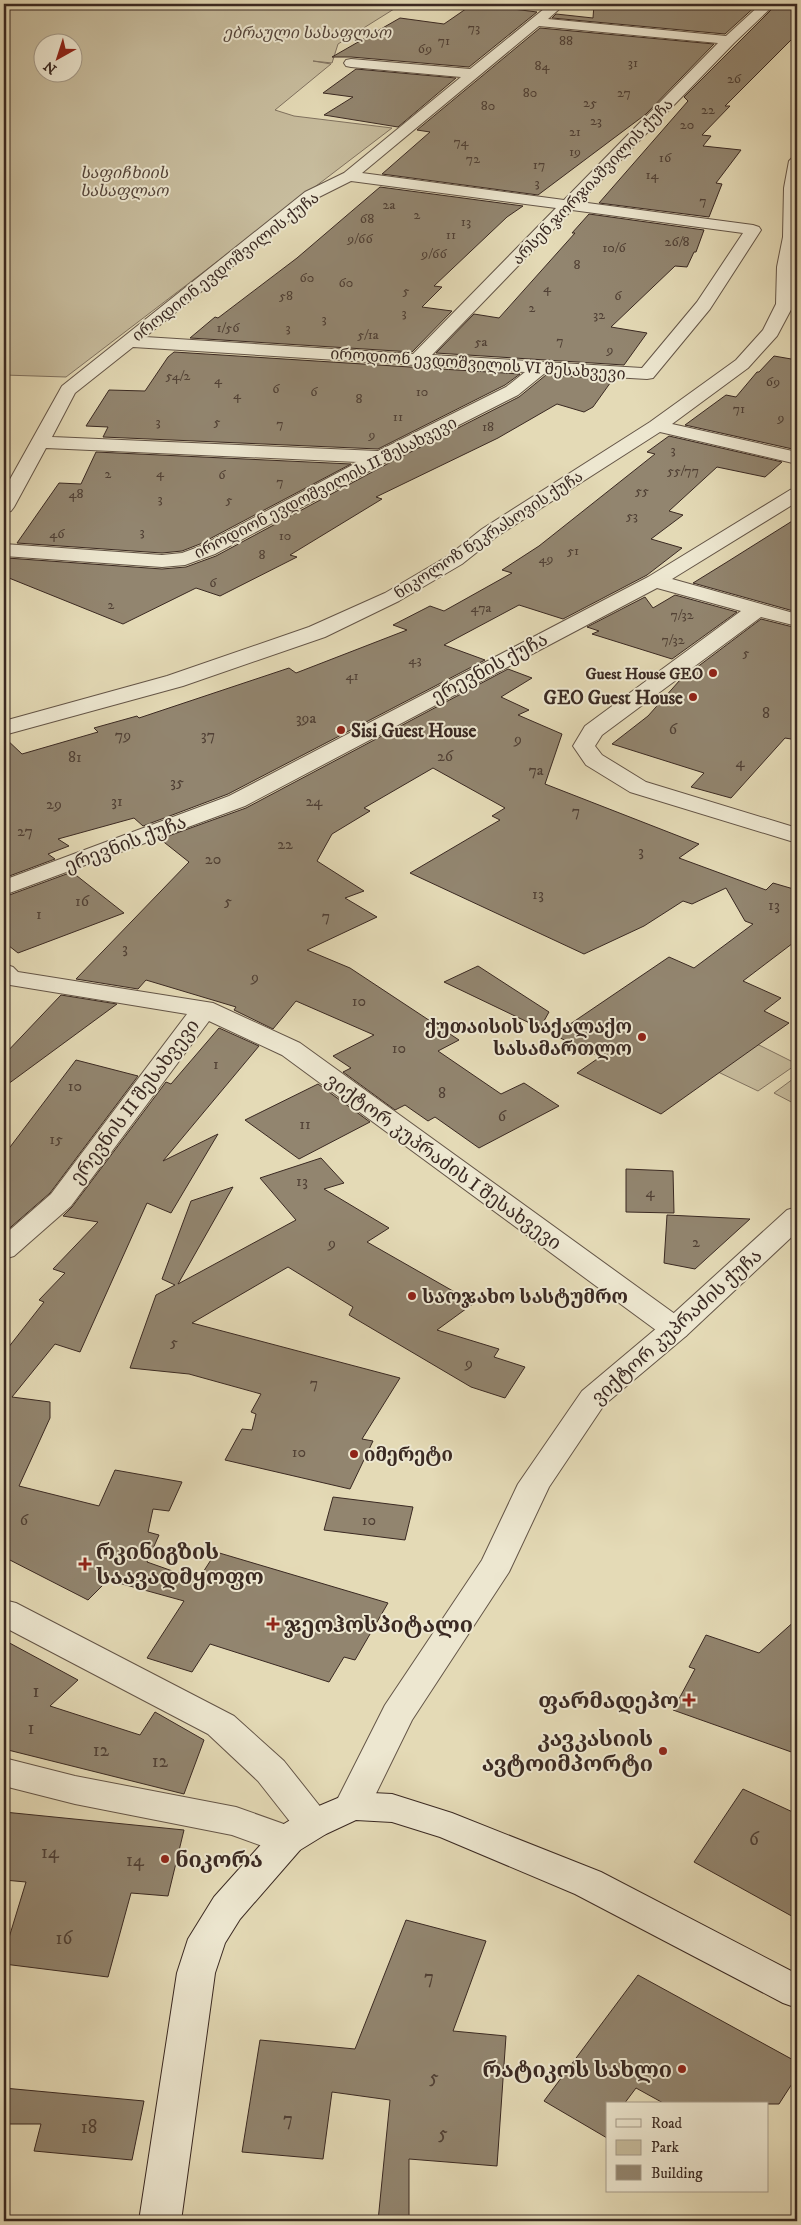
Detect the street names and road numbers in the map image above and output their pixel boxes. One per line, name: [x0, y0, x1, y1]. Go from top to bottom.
street label: არსენ ჯორჯიაშვილის ქუჩა: [508, 94, 677, 269]
street label: იროდიონ ევდოშვილის ქუჩა: [128, 188, 323, 346]
street label: იროდიონ ევდოშვილის VI შესახვევი: [330, 344, 626, 384]
street label: იროდიონ ევდოშვილის II შესახვევი: [191, 413, 460, 563]
street label: ნიკოლოზ ნეკრასოვის ქუჩა: [390, 466, 587, 603]
street label: ერევნის ქუჩა: [427, 628, 552, 709]
street label: ერევნის ქუჩა: [61, 811, 190, 878]
street label: ერევნის II შესახვევი: [66, 1015, 205, 1189]
street label: ვიქტორ კუპრაძის I შესახვევი: [321, 1069, 565, 1255]
street label: ვიქტორ კუპრაძის ქუჩა: [587, 1244, 767, 1410]

